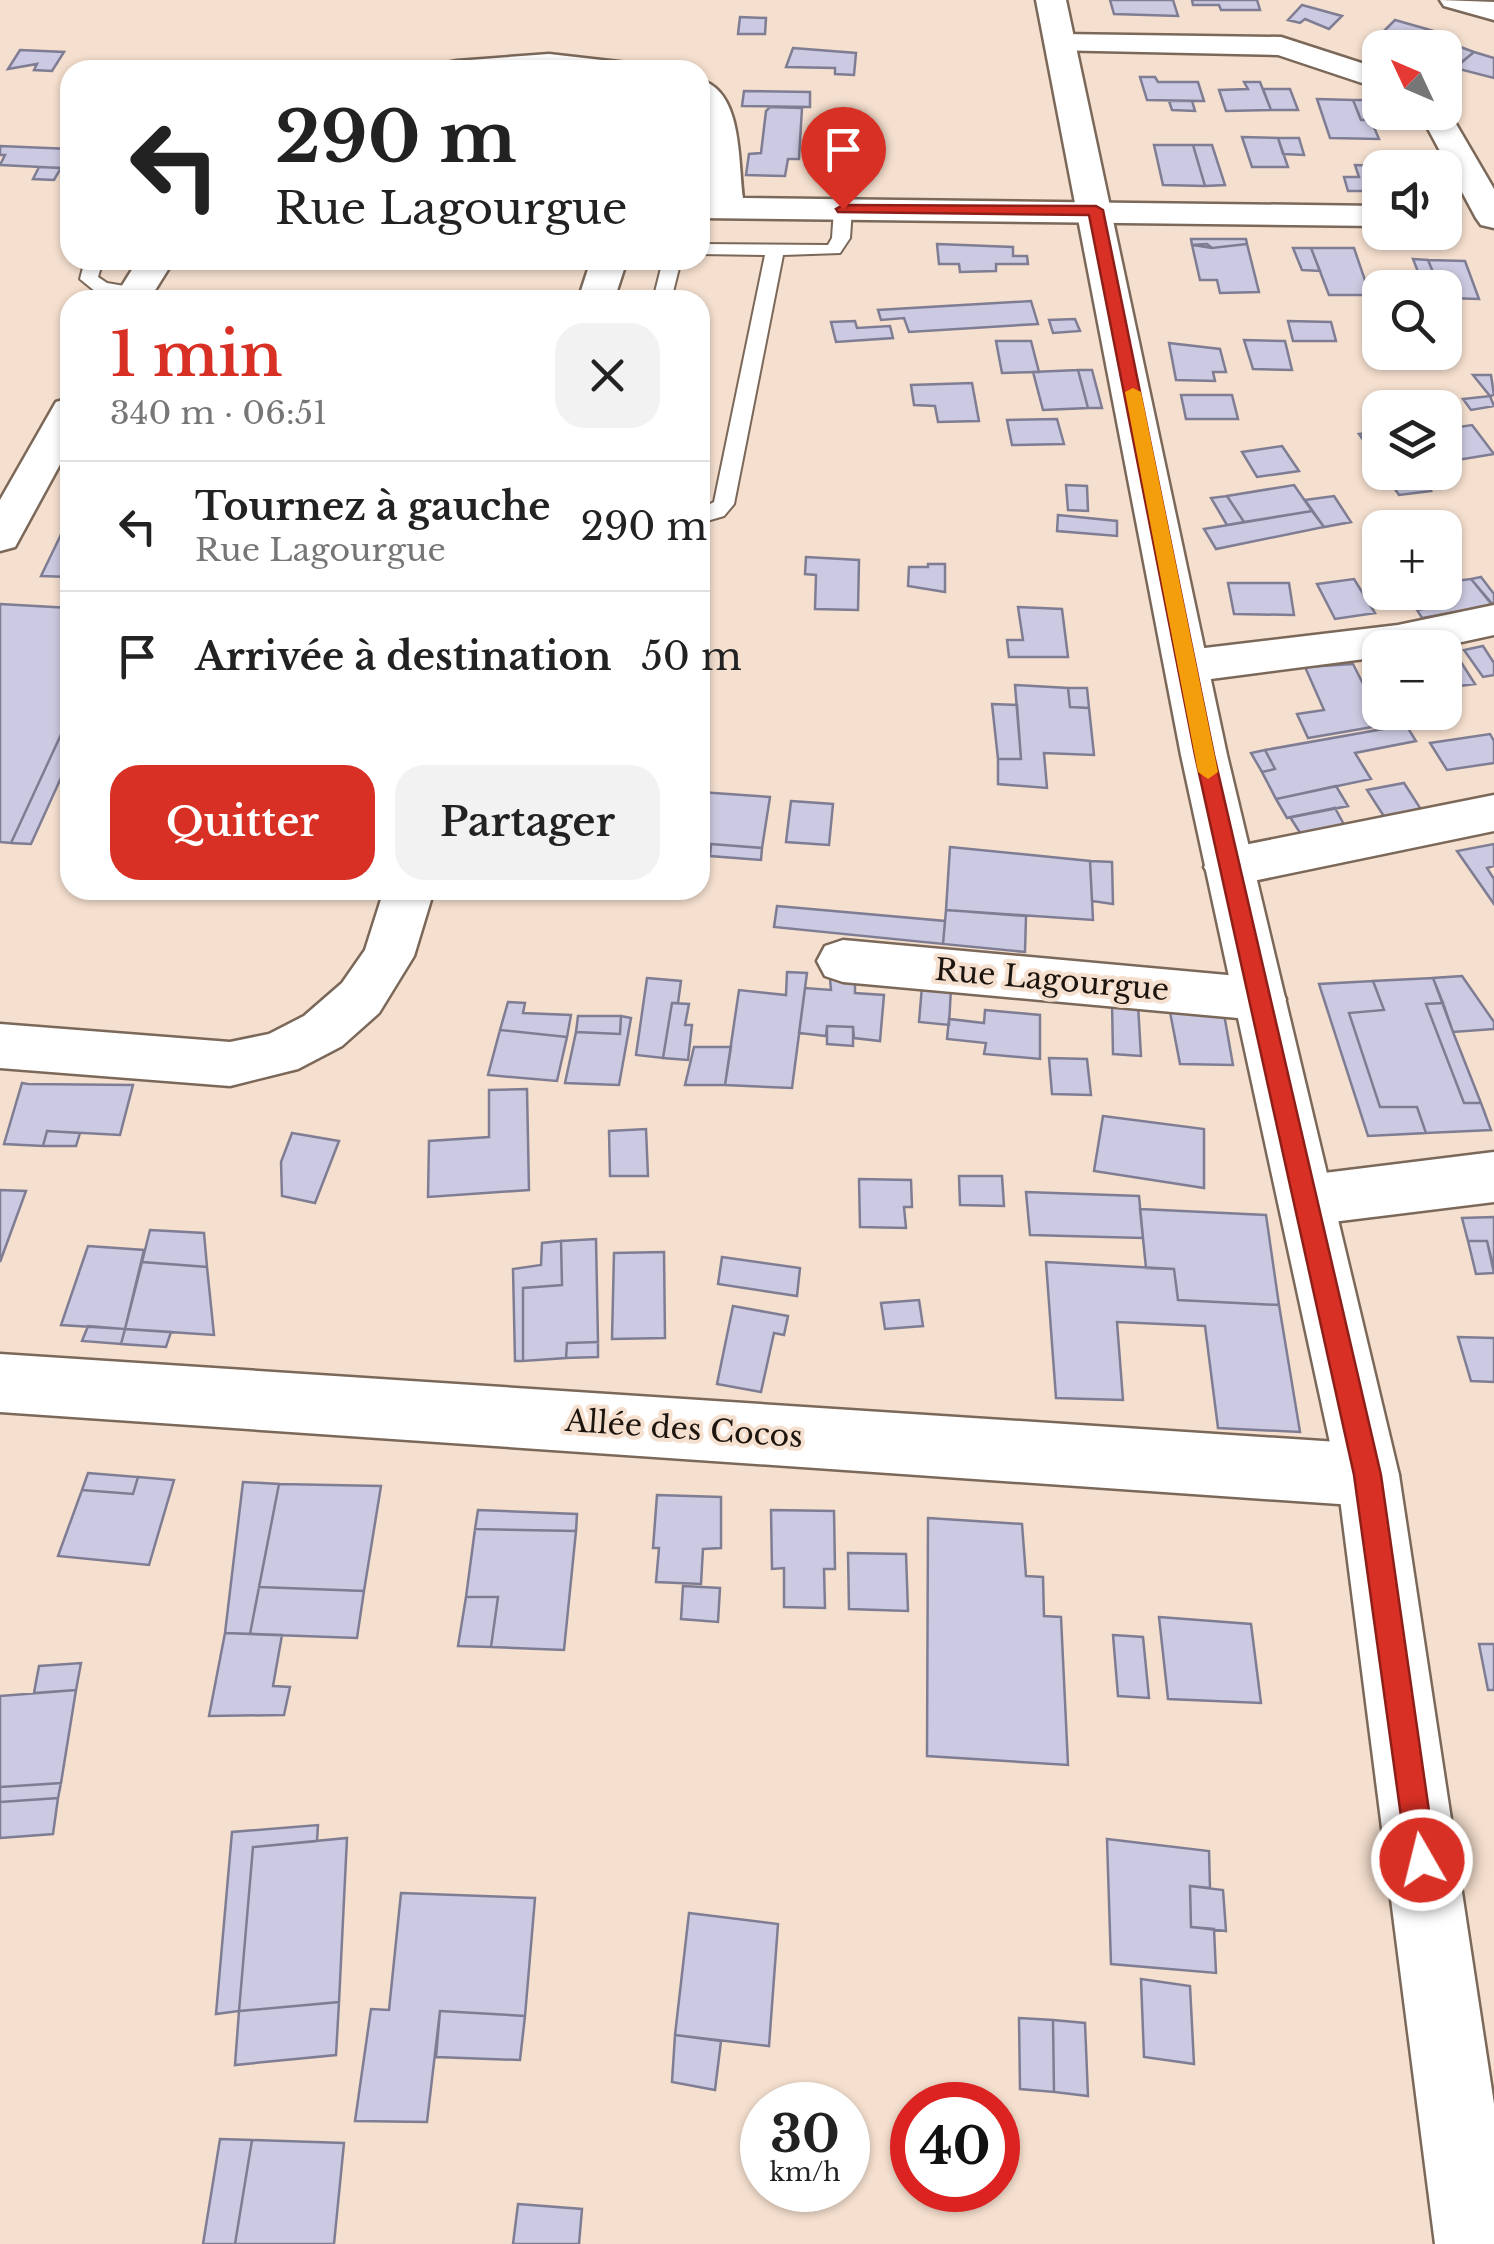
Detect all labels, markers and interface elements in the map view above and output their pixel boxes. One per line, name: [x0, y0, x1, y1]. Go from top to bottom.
north arrow: [1362, 30, 1462, 130]
map controls: [1362, 30, 1462, 730]
text: 290 m: [275, 94, 517, 181]
icon: left: [110, 100, 240, 230]
pin: [801, 107, 886, 210]
icon: arrive: [816, 122, 871, 177]
button: sound: [1362, 150, 1462, 250]
text: Rue Lagourgue: [275, 180, 628, 236]
button: search: [1362, 270, 1462, 370]
text: 1 min: [110, 318, 283, 392]
button: close: [555, 323, 660, 428]
button: layers: [1362, 390, 1462, 490]
text: 340 m · 06:51: [110, 393, 327, 433]
text: Tournez à gauche: [195, 483, 551, 530]
icon: left: [110, 499, 165, 554]
text: 290 m: [581, 503, 707, 550]
button: +: [1362, 510, 1462, 610]
text: Rue Lagourgue: [195, 530, 446, 570]
icon: arrive: [110, 629, 165, 684]
button: −: [1362, 630, 1462, 730]
text: Arrivée à destination: [195, 633, 611, 680]
text: 50 m: [641, 633, 742, 680]
button: Quitter: [110, 765, 375, 880]
button: Partager: [395, 765, 660, 880]
street label: Rue Lagourgue: [933, 951, 1171, 1008]
street label: Allée des Cocos: [563, 1402, 804, 1455]
position arrow: [1370, 1808, 1474, 1912]
speed limit sign: 40: [890, 2082, 1020, 2212]
text: 30: [770, 2103, 840, 2166]
text: km/h: [770, 2157, 840, 2188]

